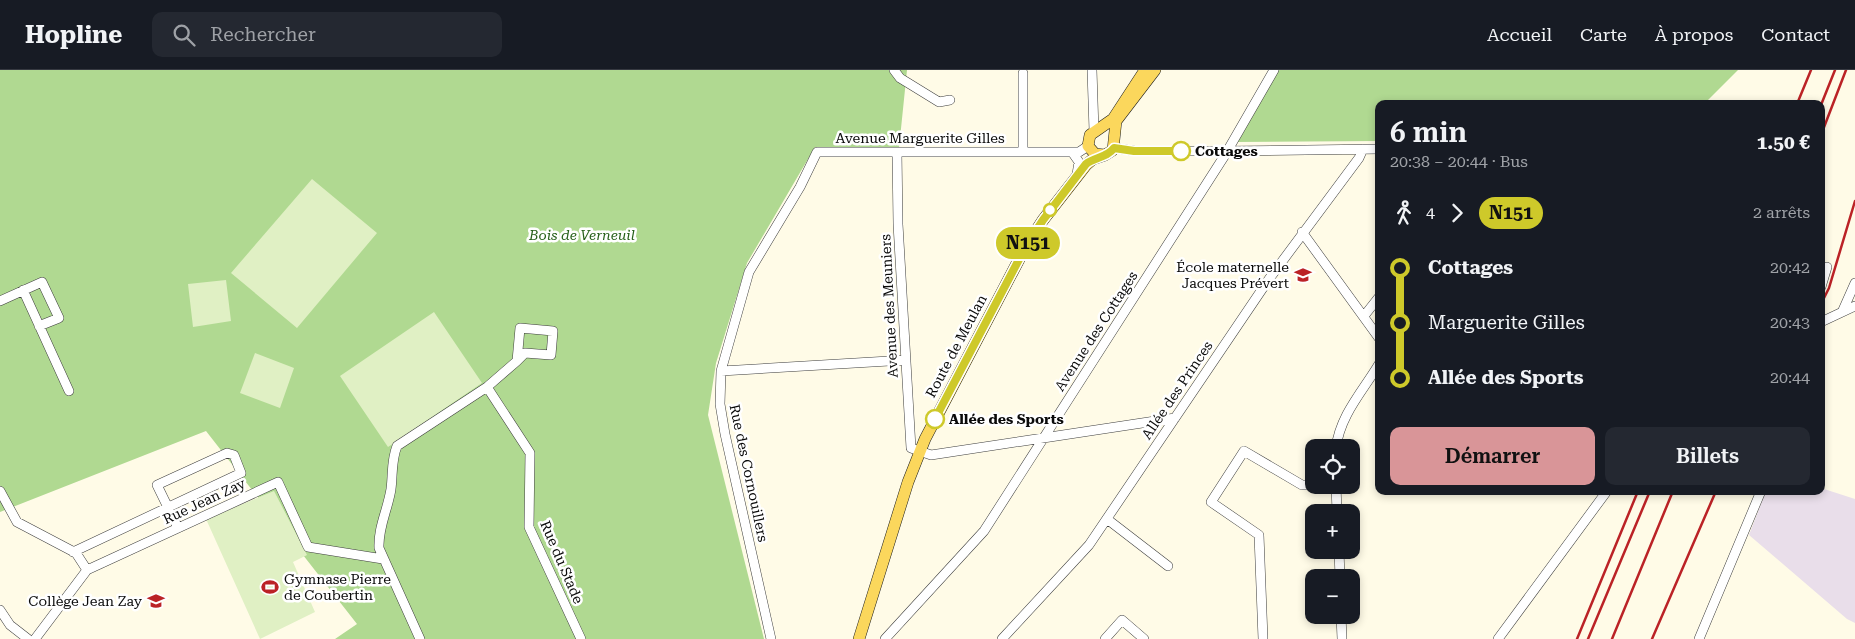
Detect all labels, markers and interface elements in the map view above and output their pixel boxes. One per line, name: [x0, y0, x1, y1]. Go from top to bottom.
search box: [152, 12, 502, 57]
text: Hopline: [25, 21, 122, 49]
icon: search: [170, 21, 198, 49]
text: Rechercher: [210, 23, 316, 46]
text: Accueil: [1487, 24, 1552, 45]
text: Carte: [1580, 24, 1627, 45]
text: À propos: [1655, 24, 1733, 45]
text: Contact: [1761, 24, 1830, 45]
text: 6 min: [1390, 116, 1467, 149]
street label: Avenue Marguerite Gilles: [835, 130, 1005, 146]
text: 1.50 €: [1757, 131, 1810, 154]
marker: Cottages: [1171, 141, 1191, 161]
place label: Cottages: [1195, 143, 1258, 159]
text: 20:38 – 20:44 · Bus: [1390, 152, 1528, 171]
icon: walk: [1390, 199, 1418, 227]
icon: forward: [1443, 199, 1471, 227]
text: N151: [1489, 202, 1533, 223]
unlabelled marker: [1043, 203, 1057, 217]
text: 4: [1426, 203, 1435, 222]
text: 2 arrêts: [1753, 203, 1810, 222]
park label: Bois de Verneuil: [528, 227, 635, 243]
line badge: N151: [993, 227, 1063, 259]
text: N151: [1006, 232, 1050, 253]
street label: Avenue des Meuniers: [877, 233, 901, 378]
text: Cottages: [1428, 256, 1513, 279]
text: 20:42: [1770, 258, 1810, 277]
place label: École maternelle Jacques Prévert: [1176, 259, 1289, 291]
school or university icon: École maternelle Jacques Prévert: [1293, 265, 1313, 285]
street label: Avenue des Cottages: [1051, 268, 1141, 394]
street label: Route de Meulan: [922, 292, 990, 400]
text: Marguerite Gilles: [1428, 311, 1585, 334]
text: 20:43: [1770, 313, 1810, 332]
street label: Allée des Princes: [1138, 338, 1216, 442]
text: Allée des Sports: [1428, 366, 1584, 389]
text: 20:44: [1770, 368, 1810, 387]
street label: Rue des Cornouillers: [727, 403, 771, 544]
marker: Allée des Sports: [925, 409, 945, 429]
place label: Allée des Sports: [949, 411, 1064, 427]
button: Démarrer: [1390, 427, 1595, 485]
button: Billets: [1605, 427, 1810, 485]
map controls: [1305, 439, 1360, 624]
button: locate: [1305, 439, 1360, 494]
street label: Rue Jean Zay: [160, 475, 248, 527]
button: +: [1305, 504, 1360, 559]
street label: Rue du Stade: [537, 518, 587, 606]
button: −: [1305, 569, 1360, 624]
place label: Gymnase Pierre de Coubertin: [284, 571, 391, 603]
sports icon: Gymnase Pierre de Coubertin: [260, 577, 280, 597]
school or university icon: Collège Jean Zay: [146, 591, 166, 611]
place label: Collège Jean Zay: [28, 593, 143, 609]

